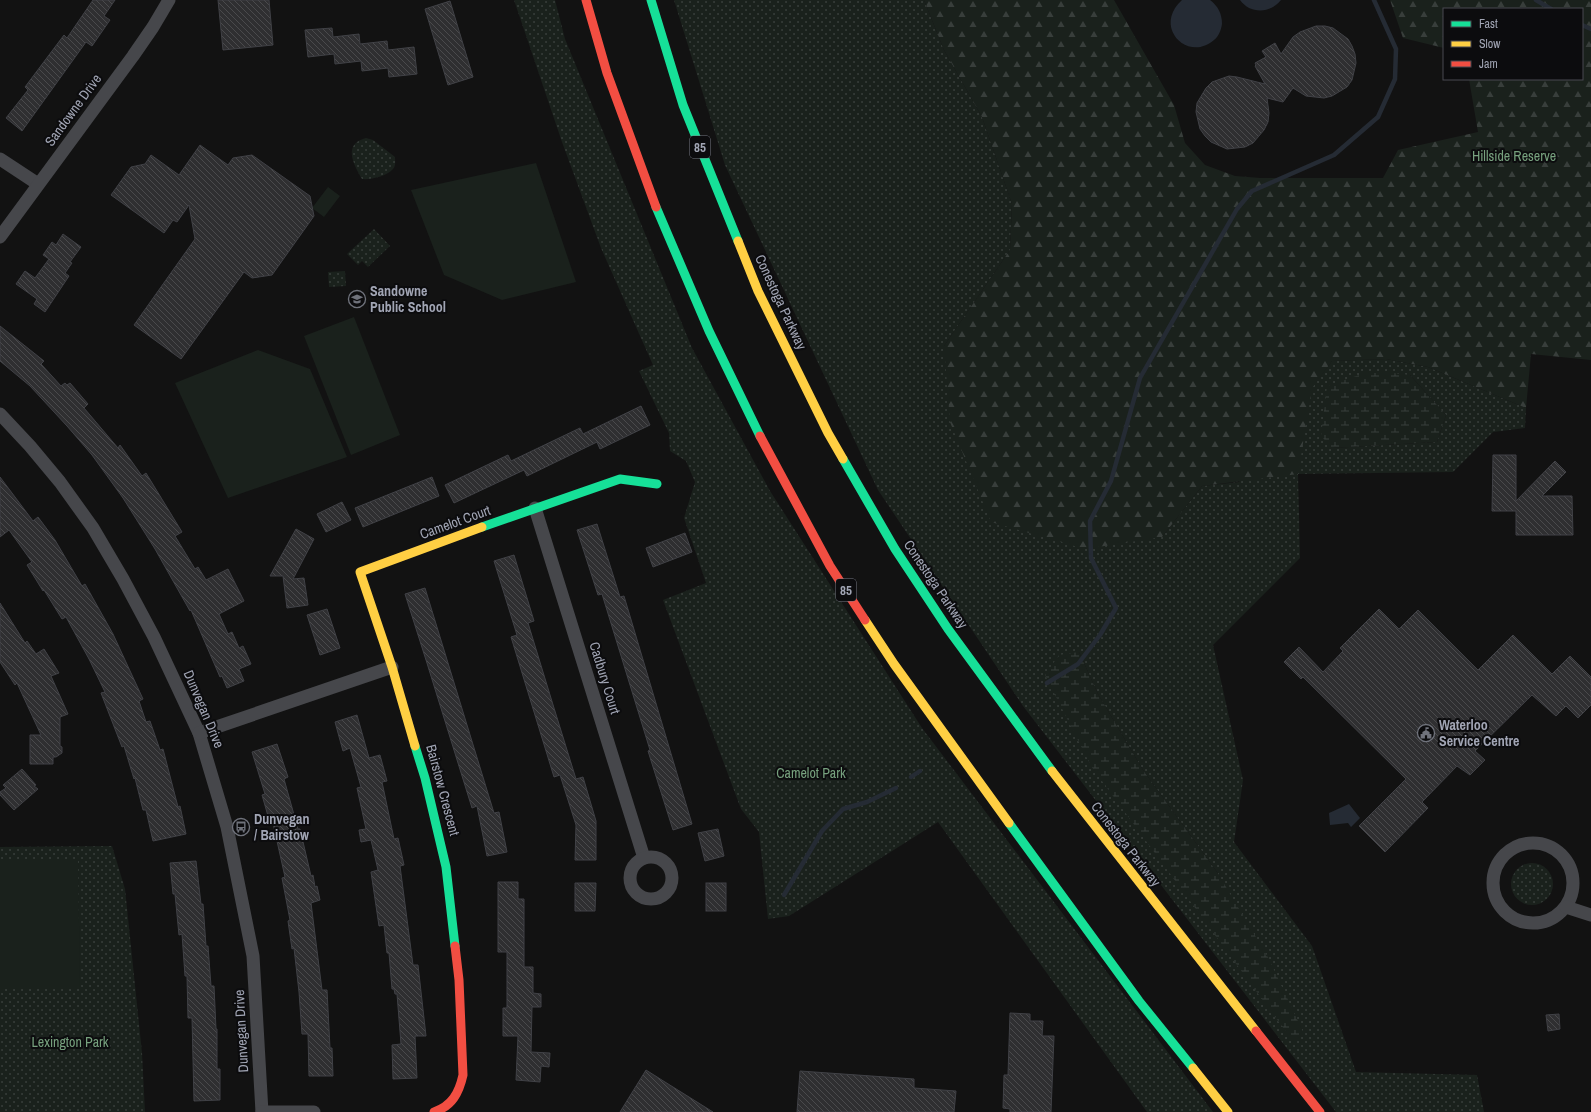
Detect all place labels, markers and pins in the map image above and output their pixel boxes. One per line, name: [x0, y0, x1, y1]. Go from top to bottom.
place label: Sandowne Public School: [370, 282, 446, 316]
school or university icon: Sandowne Public School: [347, 289, 367, 309]
place label: Waterloo Service Centre: [1439, 716, 1519, 750]
public building icon: Waterloo Service Centre: [1416, 723, 1436, 743]
place label: Dunvegan / Bairstow: [254, 810, 310, 844]
bus stop icon: Dunvegan / Bairstow: [231, 817, 251, 837]

